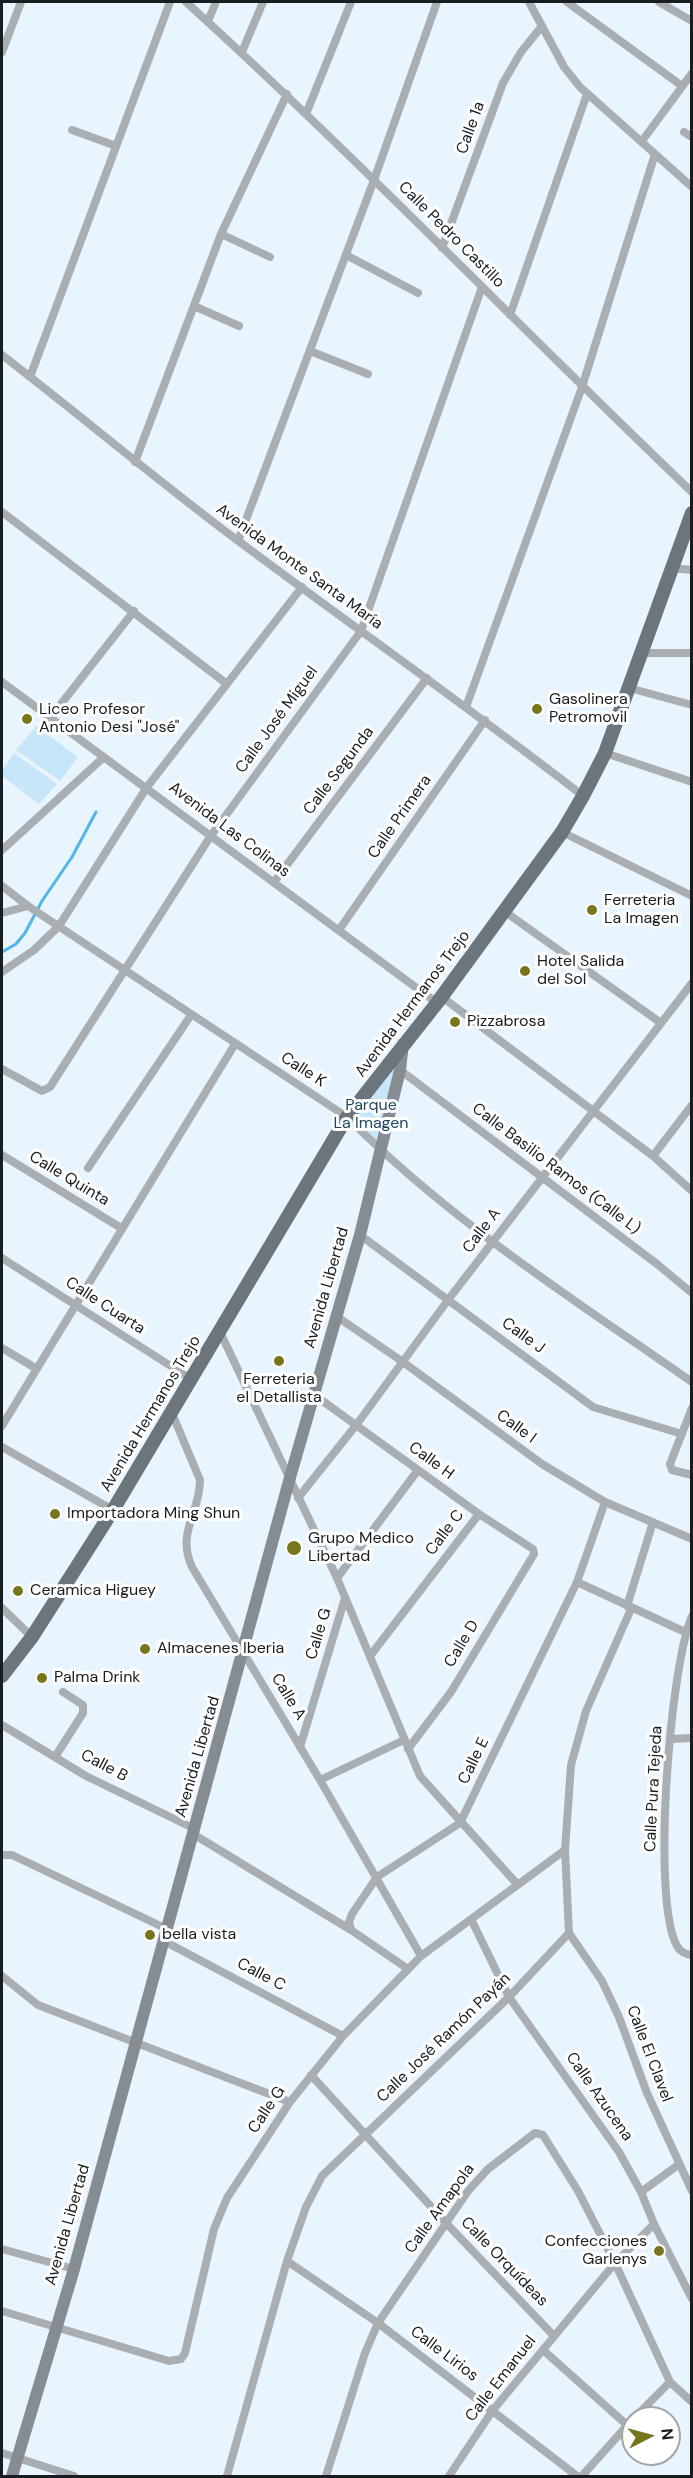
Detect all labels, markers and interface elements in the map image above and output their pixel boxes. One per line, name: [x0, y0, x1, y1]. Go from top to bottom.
street label: Calle 1a: [453, 99, 489, 157]
street label: Calle Pedro Castillo: [394, 178, 508, 292]
street label: Avenida Monte Santa María: [212, 500, 386, 634]
street label: Calle José Miguel: [232, 663, 322, 777]
place label: Gasolinera Petromovil: [549, 690, 628, 728]
place label: Liceo Profesor Antonio Desi "José": [39, 700, 179, 738]
marker: Gasolinera Petromovil: [530, 702, 544, 716]
marker: Liceo Profesor Antonio Desi "José": [20, 712, 34, 726]
street label: Calle Segunda: [300, 723, 378, 819]
street label: Calle Primera: [364, 771, 436, 863]
street label: Avenida Las Colinas: [165, 778, 293, 882]
place label: Ferreteria La Imagen: [604, 891, 679, 929]
marker: Ferreteria La Imagen: [585, 903, 599, 917]
street label: Avenida Hermanos Trejo: [351, 927, 475, 1081]
place label: Hotel Salida del Sol: [537, 952, 624, 990]
marker: Hotel Salida del Sol: [518, 964, 532, 978]
place label: Pizzabrosa: [467, 1012, 545, 1032]
marker: Pizzabrosa: [448, 1015, 462, 1029]
street label: Calle K: [277, 1048, 329, 1092]
park label: Parque La Imagen: [334, 1096, 408, 1134]
street label: Calle Basilio Ramos (Calle L): [468, 1099, 644, 1239]
street label: Calle Quinta: [25, 1148, 113, 1210]
street label: Calle A: [459, 1205, 505, 1257]
street label: Avenida Libertad: [301, 1225, 353, 1351]
street label: Calle Cuarta: [62, 1273, 148, 1339]
street label: Calle J: [498, 1314, 548, 1358]
street label: Avenida Hermanos Trejo: [97, 1332, 205, 1496]
marker: Ferreteria el Detallista: [272, 1354, 286, 1368]
place label: Ferreteria el Detallista: [236, 1370, 322, 1408]
street label: Calle I: [492, 1406, 540, 1448]
street label: Calle H: [405, 1438, 457, 1484]
place label: Importadora Ming Shun: [67, 1504, 240, 1524]
street label: Calle C: [422, 1506, 468, 1560]
marker: Importadora Ming Shun: [48, 1507, 62, 1521]
place label: Grupo Medico Libertad: [308, 1529, 414, 1567]
marker: Grupo Medico Libertad: [285, 1539, 303, 1557]
place label: Ceramica Higuey: [30, 1581, 156, 1601]
marker: Ceramica Higuey: [11, 1584, 25, 1598]
street label: Calle G: [302, 1606, 336, 1662]
street label: Calle D: [440, 1617, 484, 1671]
place label: Almacenes Iberia: [157, 1639, 284, 1659]
marker: Almacenes Iberia: [138, 1642, 152, 1656]
place label: Palma Drink: [54, 1668, 140, 1688]
street label: Calle A: [267, 1670, 309, 1724]
marker: Palma Drink: [35, 1671, 49, 1685]
street label: Avenida Libertad: [172, 1694, 224, 1820]
street label: Calle Pura Tejeda: [641, 1725, 667, 1853]
street label: Calle E: [454, 1734, 494, 1788]
street label: Calle B: [77, 1746, 131, 1786]
place label: bella vista: [162, 1925, 236, 1945]
marker: bella vista: [143, 1928, 157, 1942]
street label: Calle C: [233, 1954, 289, 1996]
street label: Calle José Ramón Payán: [373, 1969, 515, 2107]
street label: Calle El Clavel: [622, 2003, 676, 2105]
street label: Calle Azucena: [561, 2049, 637, 2145]
street label: Calle G: [244, 2083, 290, 2137]
street label: Calle Amapola: [401, 2160, 479, 2258]
street label: Avenida Libertad: [42, 2162, 94, 2288]
street label: Calle Orquídeas: [456, 2213, 552, 2311]
place label: Confecciones Garlenys: [545, 2232, 647, 2270]
marker: Confecciones Garlenys: [652, 2244, 666, 2258]
street label: Calle Lirios: [406, 2322, 482, 2386]
street label: Calle Emanuel: [462, 2332, 540, 2426]
north arrow: [621, 2406, 681, 2466]
text: N: [656, 2427, 678, 2441]

